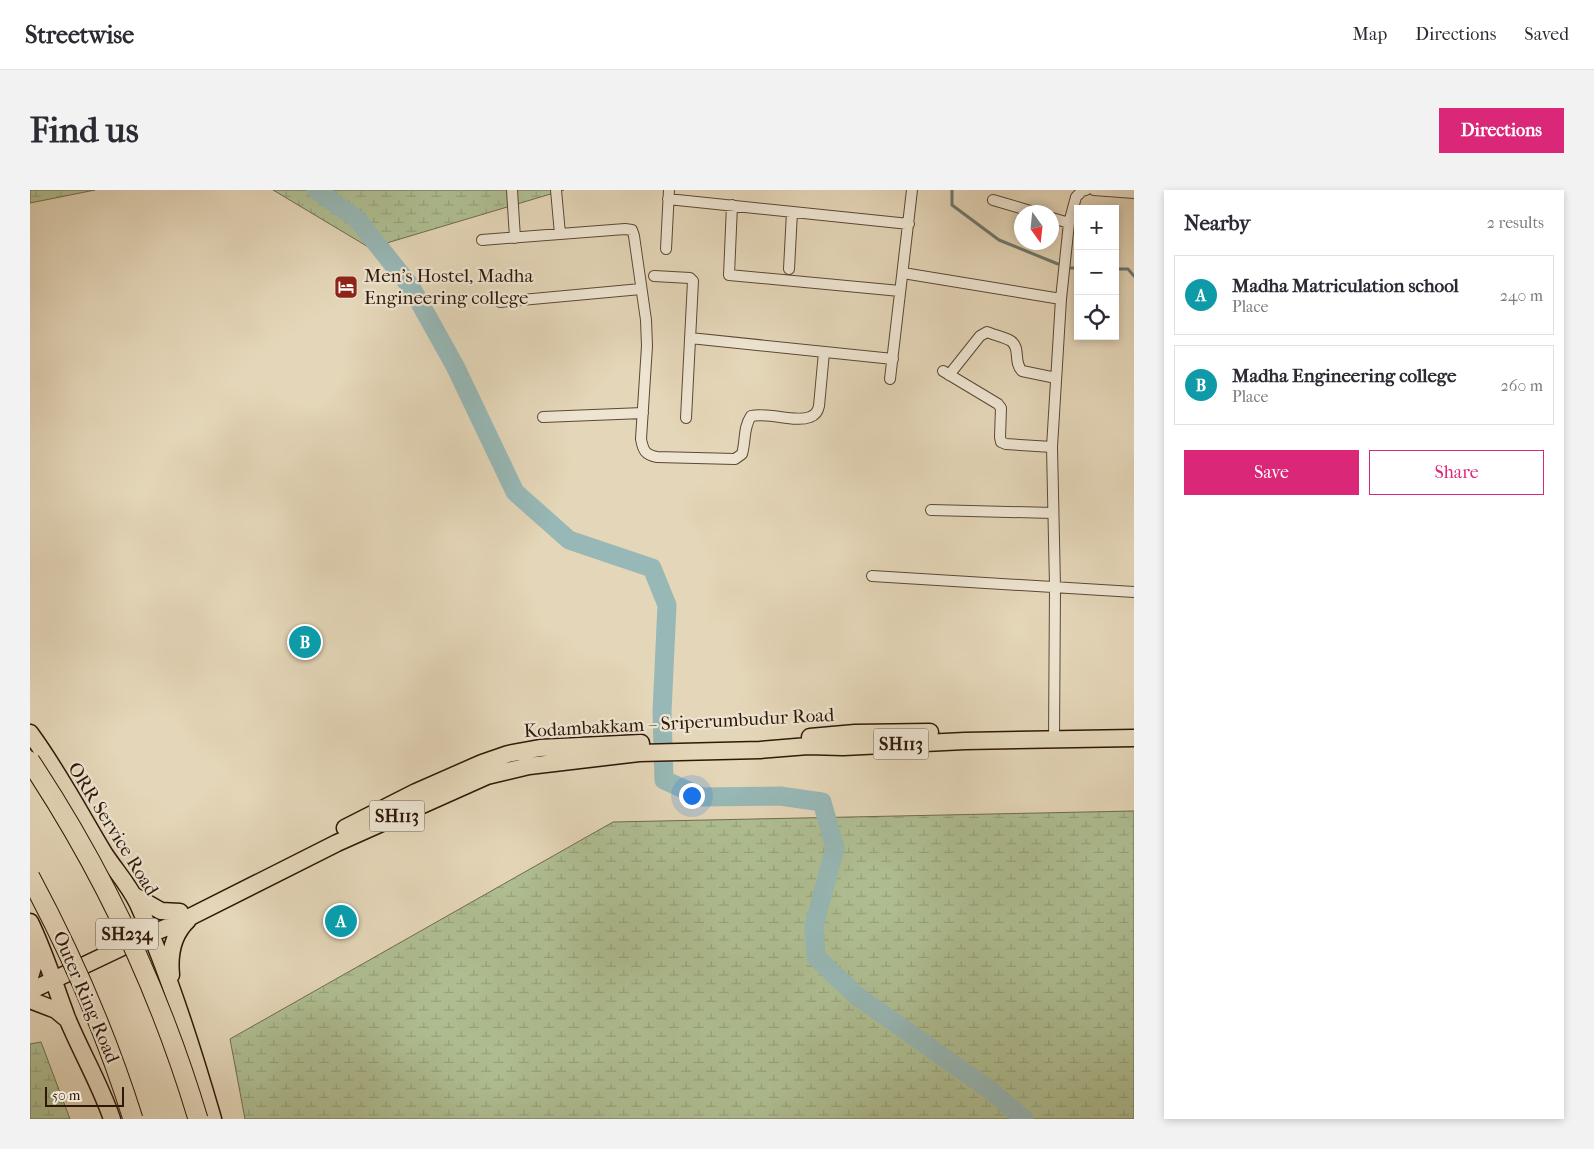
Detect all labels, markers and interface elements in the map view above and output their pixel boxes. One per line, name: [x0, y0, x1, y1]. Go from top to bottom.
text: Streetwise: [25, 21, 134, 49]
text: Map: [1353, 24, 1387, 45]
text: Directions: [1415, 24, 1496, 45]
text: Saved: [1524, 24, 1569, 45]
button: Directions: [1439, 108, 1564, 153]
text: Find us: [30, 110, 139, 151]
north arrow: [1014, 205, 1059, 250]
map controls: [1074, 205, 1119, 340]
button: +: [1074, 205, 1119, 250]
text: Nearby: [1184, 211, 1250, 235]
text: 2 results: [1487, 213, 1544, 232]
button: −: [1074, 250, 1119, 295]
place label: Men's Hostel, Madha Engineering college: [364, 265, 533, 309]
hotel icon: Men's Hostel, Madha Engineering college: [333, 274, 359, 300]
text: Madha Matriculation school: [1232, 275, 1459, 297]
text: A: [1196, 286, 1206, 305]
text: 240 m: [1500, 286, 1543, 305]
button: locate: [1074, 295, 1119, 340]
text: Place: [1232, 297, 1268, 316]
text: Madha Engineering college: [1232, 365, 1456, 387]
text: B: [1196, 376, 1206, 395]
text: 260 m: [1501, 376, 1543, 395]
text: Place: [1232, 387, 1268, 406]
button: Save: [1184, 450, 1359, 495]
button: Share: [1369, 450, 1544, 495]
pin: B: [289, 623, 321, 661]
street label: Kodambakkam – Sriperumbudur Road: [523, 704, 836, 742]
road number: SH113: [874, 728, 928, 760]
street label: ORR Service Road: [63, 758, 163, 900]
your location: [679, 783, 705, 809]
road number: SH113: [370, 800, 424, 832]
pin: A: [325, 902, 357, 940]
road number: SH234: [96, 919, 158, 950]
street label: Outer Ring Road: [48, 928, 124, 1067]
scale bar: [45, 1084, 124, 1107]
text: 50 m: [52, 1087, 80, 1104]

